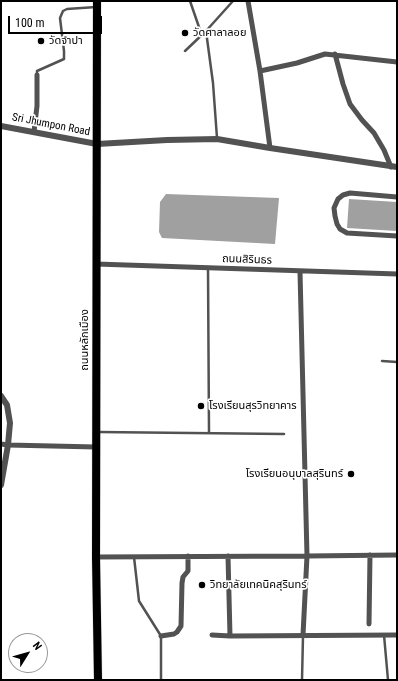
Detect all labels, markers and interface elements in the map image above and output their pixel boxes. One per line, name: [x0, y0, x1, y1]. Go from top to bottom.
scale bar: [10, 8, 104, 34]
text: 100 m: [15, 16, 45, 30]
place label: วัดศาลาลอย: [193, 26, 246, 40]
marker: วัดศาลาลอย: [180, 28, 190, 38]
place label: วัดจำปา: [49, 34, 83, 48]
marker: วัดจำปา: [36, 36, 46, 46]
street label: Sri Jhumpon Road: [11, 111, 91, 139]
street label: ถนนสิรินธร: [222, 253, 272, 267]
street label: ถนนหลักเมือง: [78, 309, 92, 371]
place label: โรงเรียนสุรวิทยาคาร: [209, 399, 297, 413]
marker: โรงเรียนสุรวิทยาคาร: [196, 401, 206, 411]
place label: โรงเรียนอนุบาลสุรินทร์: [246, 467, 343, 481]
marker: โรงเรียนอนุบาลสุรินทร์: [346, 469, 356, 479]
place label: วิทยาลัยเทคนิคสุรินทร์: [210, 578, 307, 592]
marker: วิทยาลัยเทคนิคสุรินทร์: [197, 580, 207, 590]
north arrow: [8, 633, 48, 673]
text: N: [30, 639, 44, 653]

